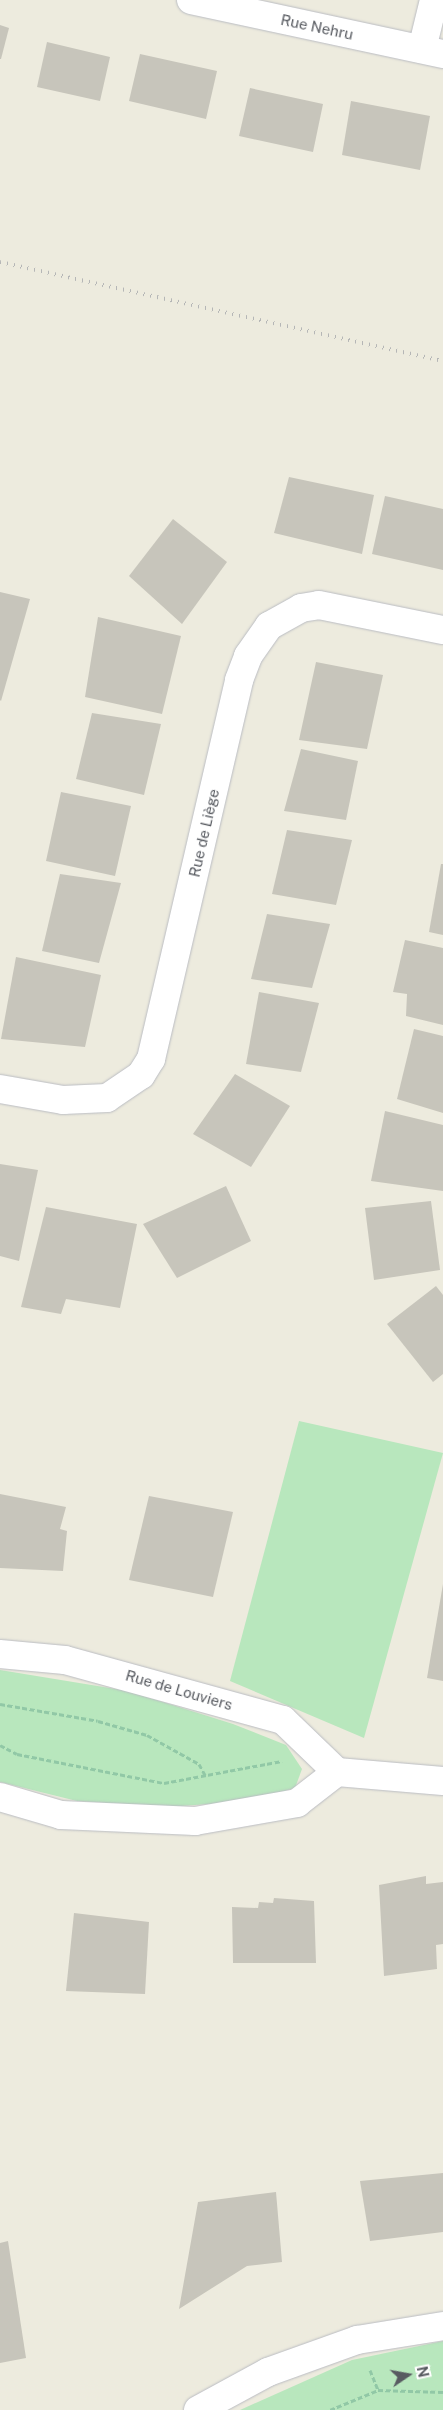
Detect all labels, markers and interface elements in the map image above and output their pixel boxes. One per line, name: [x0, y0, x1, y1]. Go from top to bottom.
street label: Rue Nehru: [279, 11, 355, 43]
street label: Rue de Liège: [185, 787, 223, 879]
street label: Rue de Louviers: [123, 1666, 235, 1714]
north arrow: [383, 2350, 433, 2400]
text: N: [414, 2365, 432, 2379]

